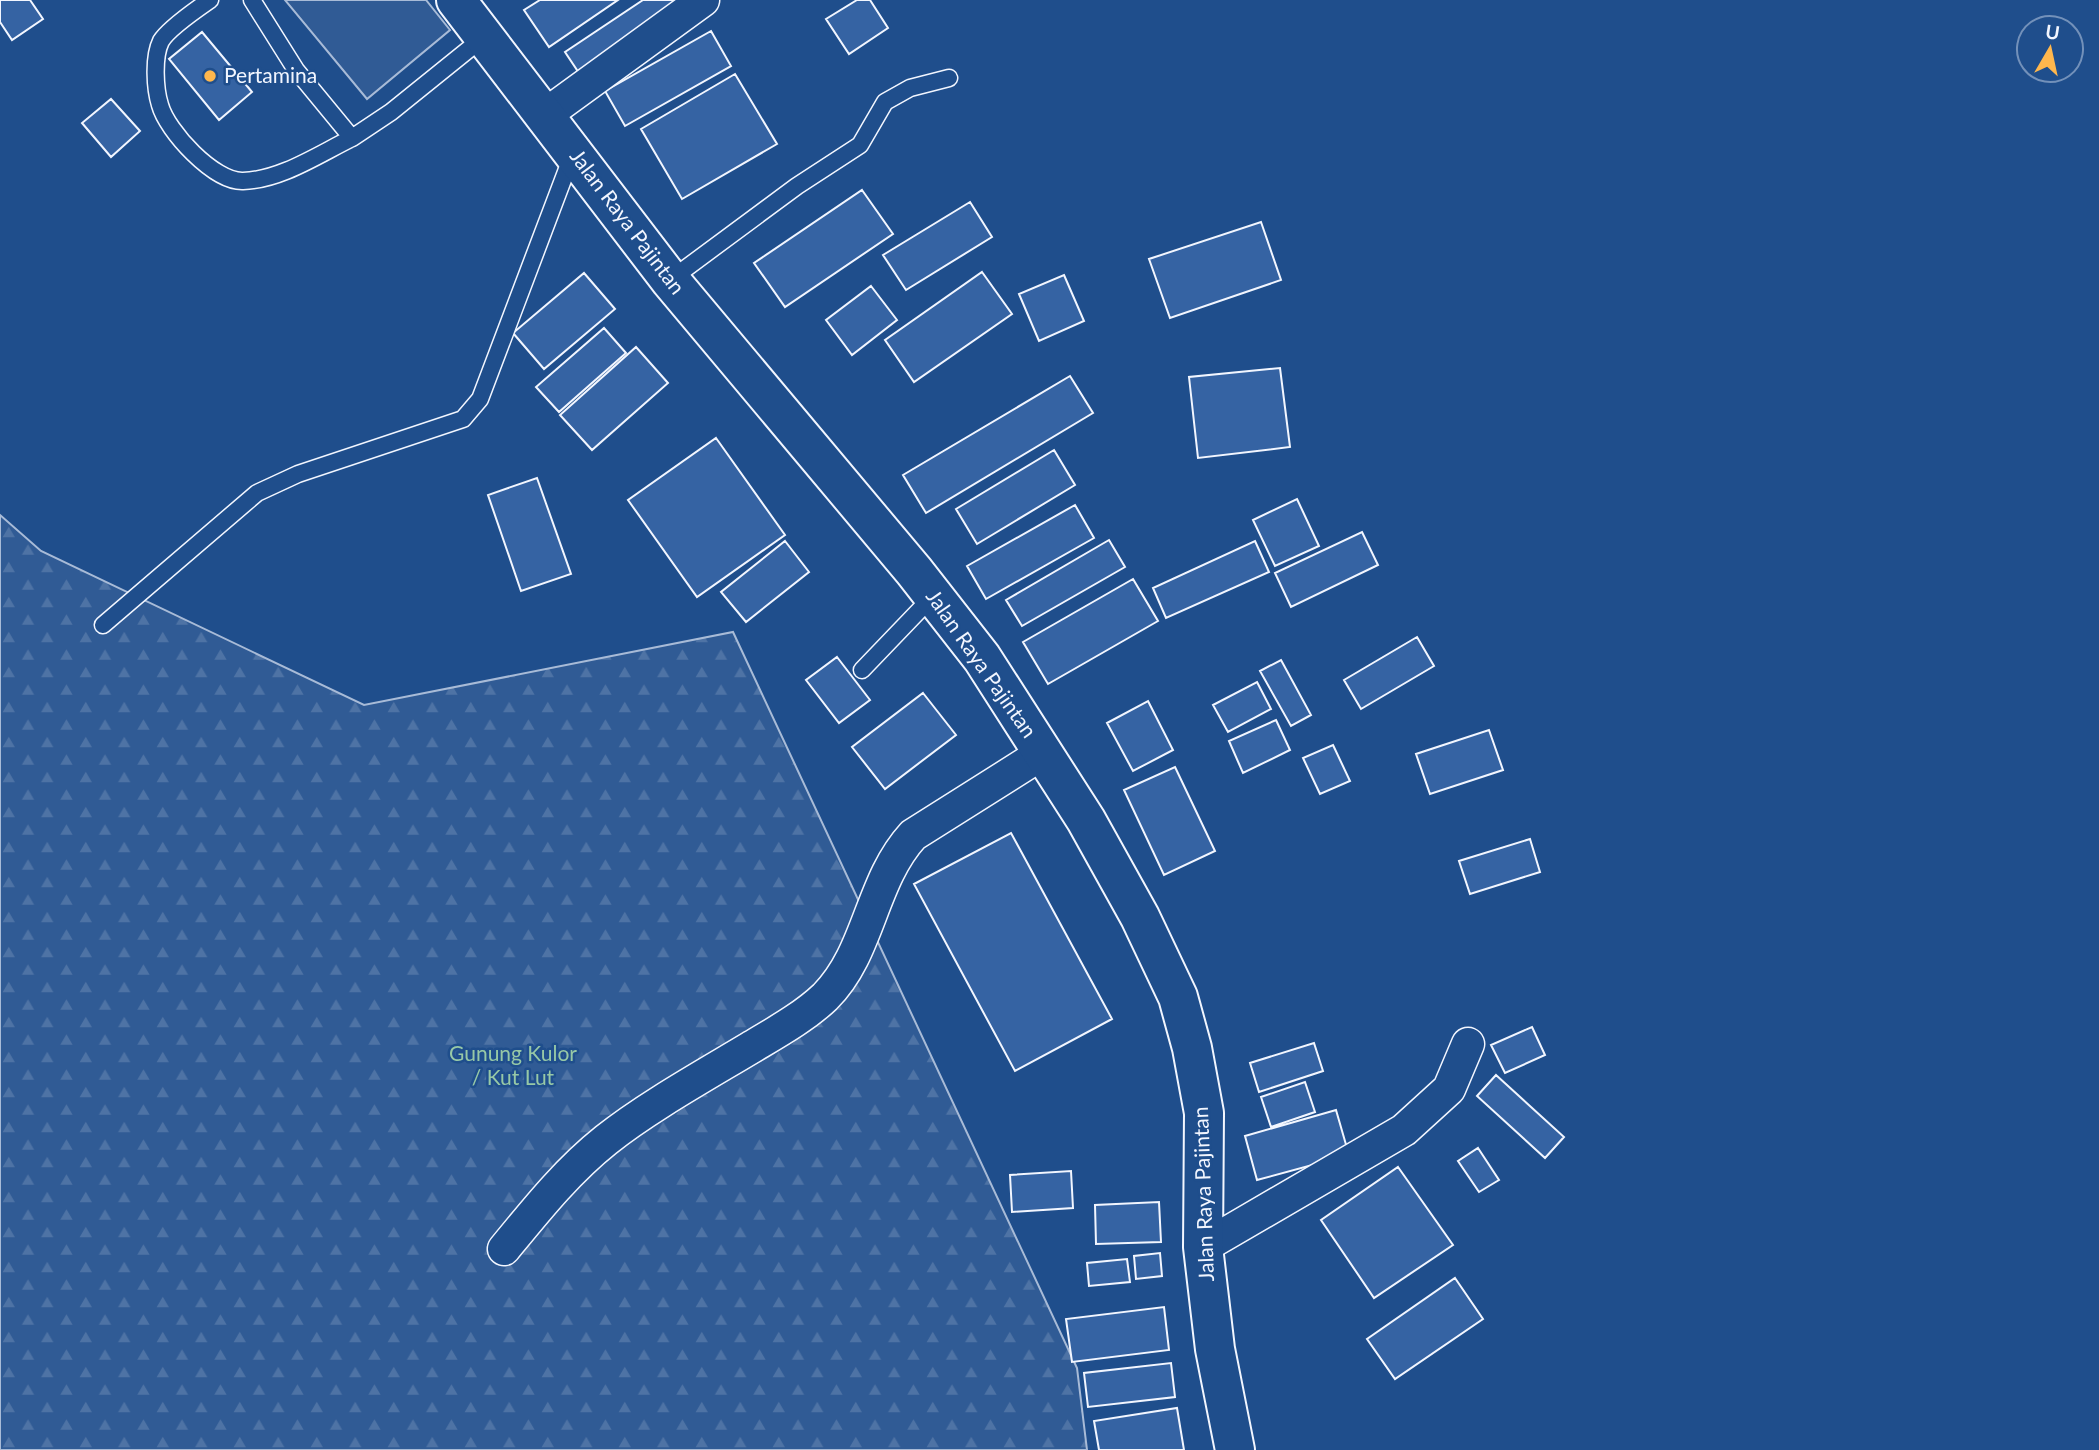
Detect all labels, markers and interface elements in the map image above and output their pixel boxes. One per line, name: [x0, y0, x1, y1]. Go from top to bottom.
north arrow: [2015, 14, 2085, 84]
text: U: [2044, 19, 2062, 44]
place label: Pertamina: [224, 62, 317, 87]
marker: Pertamina: [202, 68, 218, 84]
street label: Jalan Raya Pajintan: [566, 144, 691, 299]
street label: Jalan Raya Pajintan: [922, 584, 1043, 742]
park label: Gunung Kulor / Kut Lut: [449, 1040, 577, 1089]
street label: Jalan Raya Pajintan: [1187, 1106, 1218, 1282]

